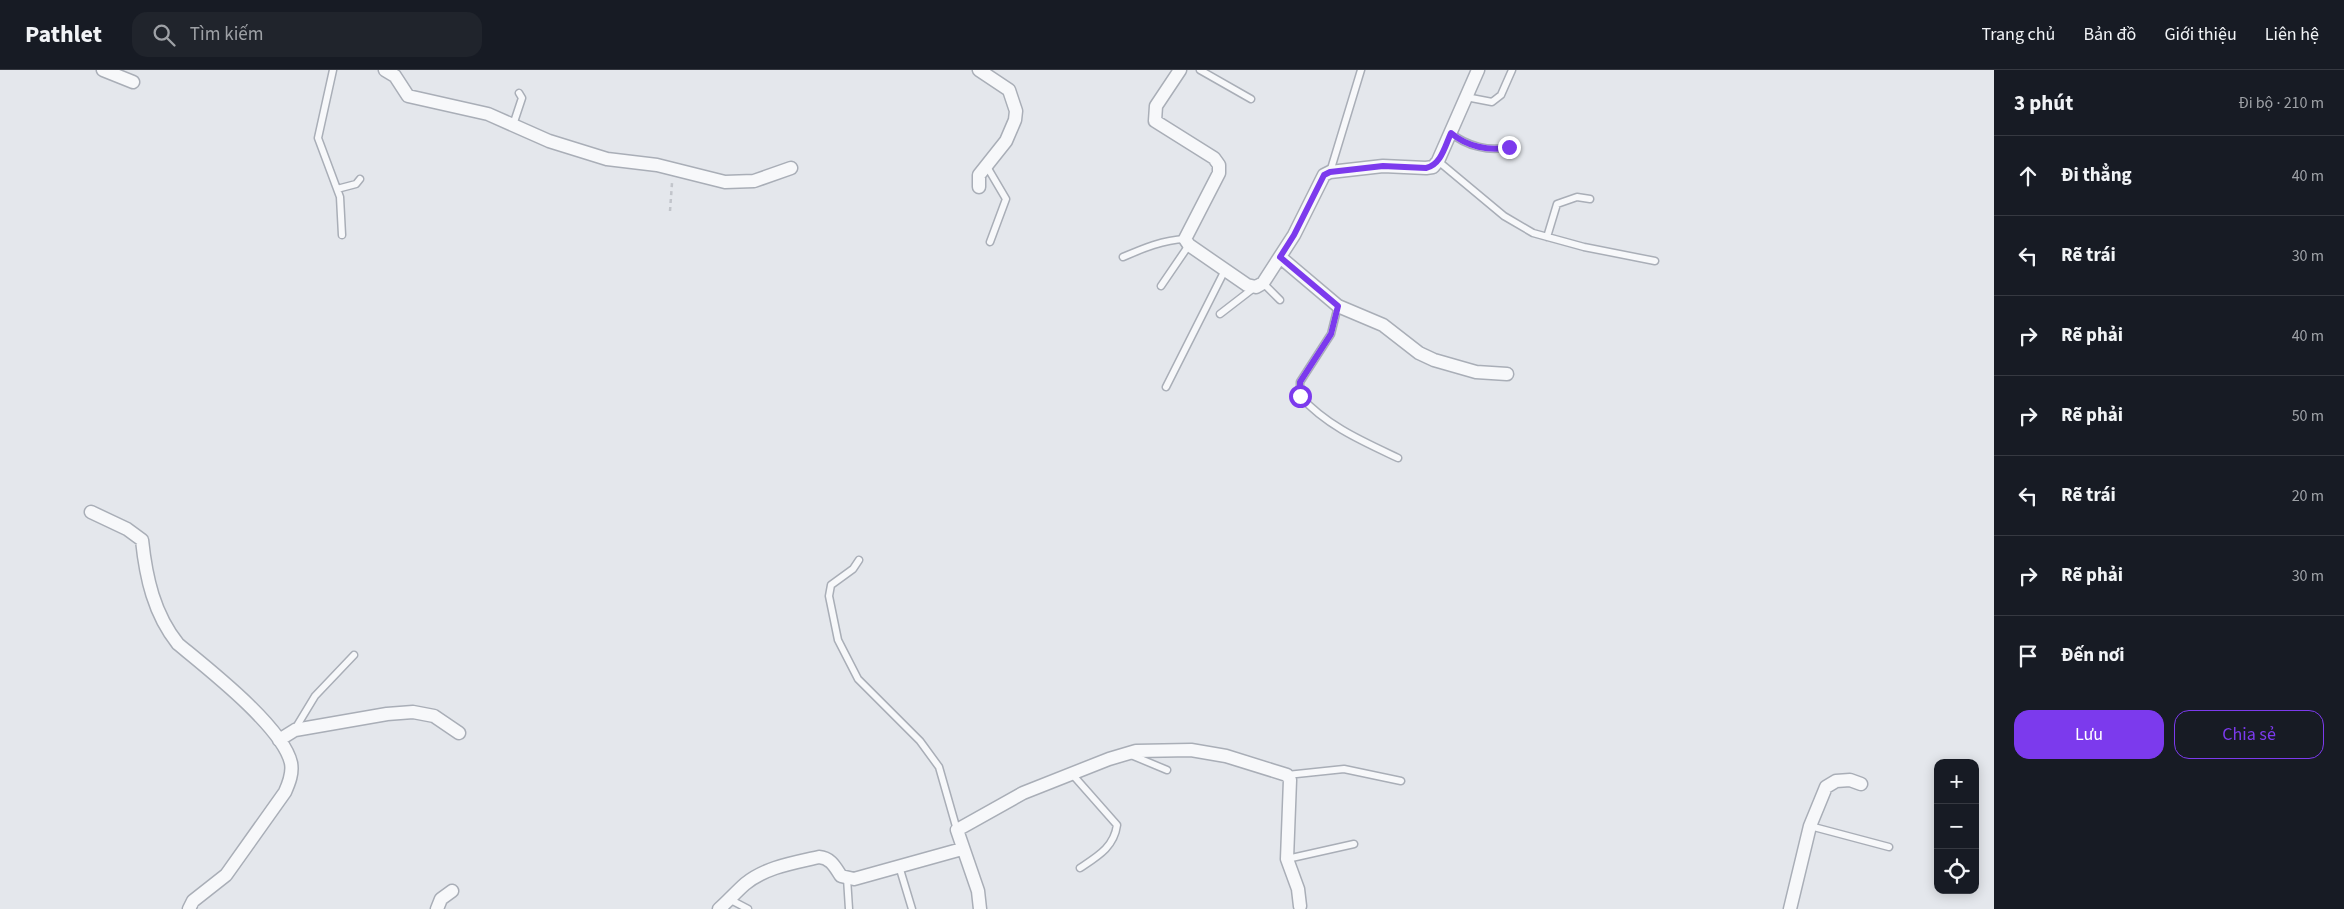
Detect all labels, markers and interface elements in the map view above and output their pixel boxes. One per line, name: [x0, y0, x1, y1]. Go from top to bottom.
search box: [132, 12, 482, 57]
text: Pathlet: [25, 17, 102, 52]
icon: search: [150, 21, 178, 49]
text: Tìm kiếm: [190, 21, 264, 48]
text: Trang chủ: [1981, 22, 2055, 47]
text: Bản đồ: [2083, 22, 2136, 47]
text: Giới thiệu: [2164, 22, 2237, 47]
text: Liên hệ: [2265, 22, 2319, 47]
text: 3 phút: [2014, 88, 2073, 118]
text: Đi bộ · 210 m: [2238, 92, 2324, 114]
route end: [1498, 136, 1521, 159]
icon: ahead: [2014, 162, 2042, 190]
text: Đi thẳng: [2061, 162, 2132, 189]
text: 40 m: [2292, 165, 2324, 187]
icon: left: [2014, 242, 2042, 270]
text: Rẽ trái: [2061, 242, 2116, 269]
text: 30 m: [2292, 245, 2324, 267]
icon: right: [2014, 322, 2042, 350]
text: Rẽ phải: [2061, 322, 2123, 349]
text: 40 m: [2292, 325, 2324, 347]
route start: [1289, 385, 1312, 408]
icon: right: [2014, 402, 2042, 430]
text: Rẽ phải: [2061, 402, 2123, 429]
text: 50 m: [2292, 405, 2324, 427]
icon: left: [2014, 482, 2042, 510]
text: Rẽ trái: [2061, 482, 2116, 509]
text: 20 m: [2292, 485, 2324, 507]
icon: right: [2014, 562, 2042, 590]
text: Rẽ phải: [2061, 562, 2123, 589]
text: 30 m: [2292, 565, 2324, 587]
icon: arrive: [2014, 642, 2042, 670]
text: Đến nơi: [2061, 642, 2125, 669]
button: Lưu: [2014, 710, 2164, 759]
button: Chia sẻ: [2174, 710, 2324, 759]
map controls: [1934, 759, 1979, 894]
button: +: [1934, 759, 1979, 804]
button: −: [1934, 804, 1979, 849]
button: locate: [1934, 849, 1979, 894]

